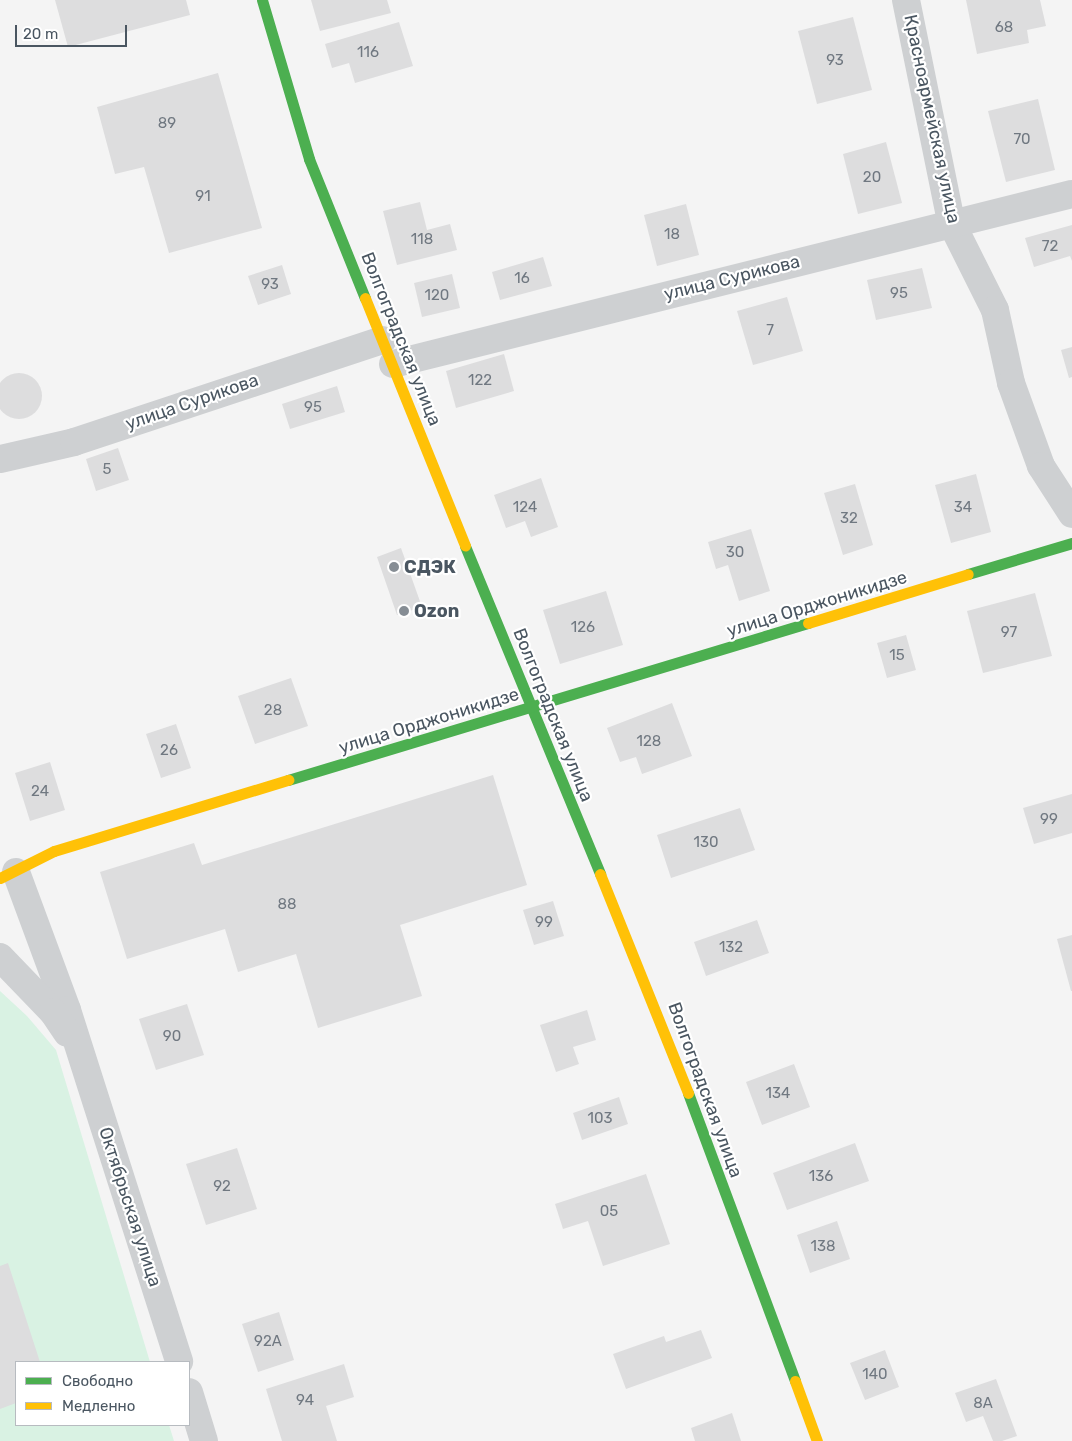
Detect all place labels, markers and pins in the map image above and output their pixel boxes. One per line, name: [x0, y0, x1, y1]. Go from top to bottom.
place label: СДЭК: [404, 556, 456, 578]
marker: СДЭК: [388, 561, 400, 573]
place label: Ozon: [414, 600, 459, 622]
marker: Ozon: [398, 605, 410, 617]

